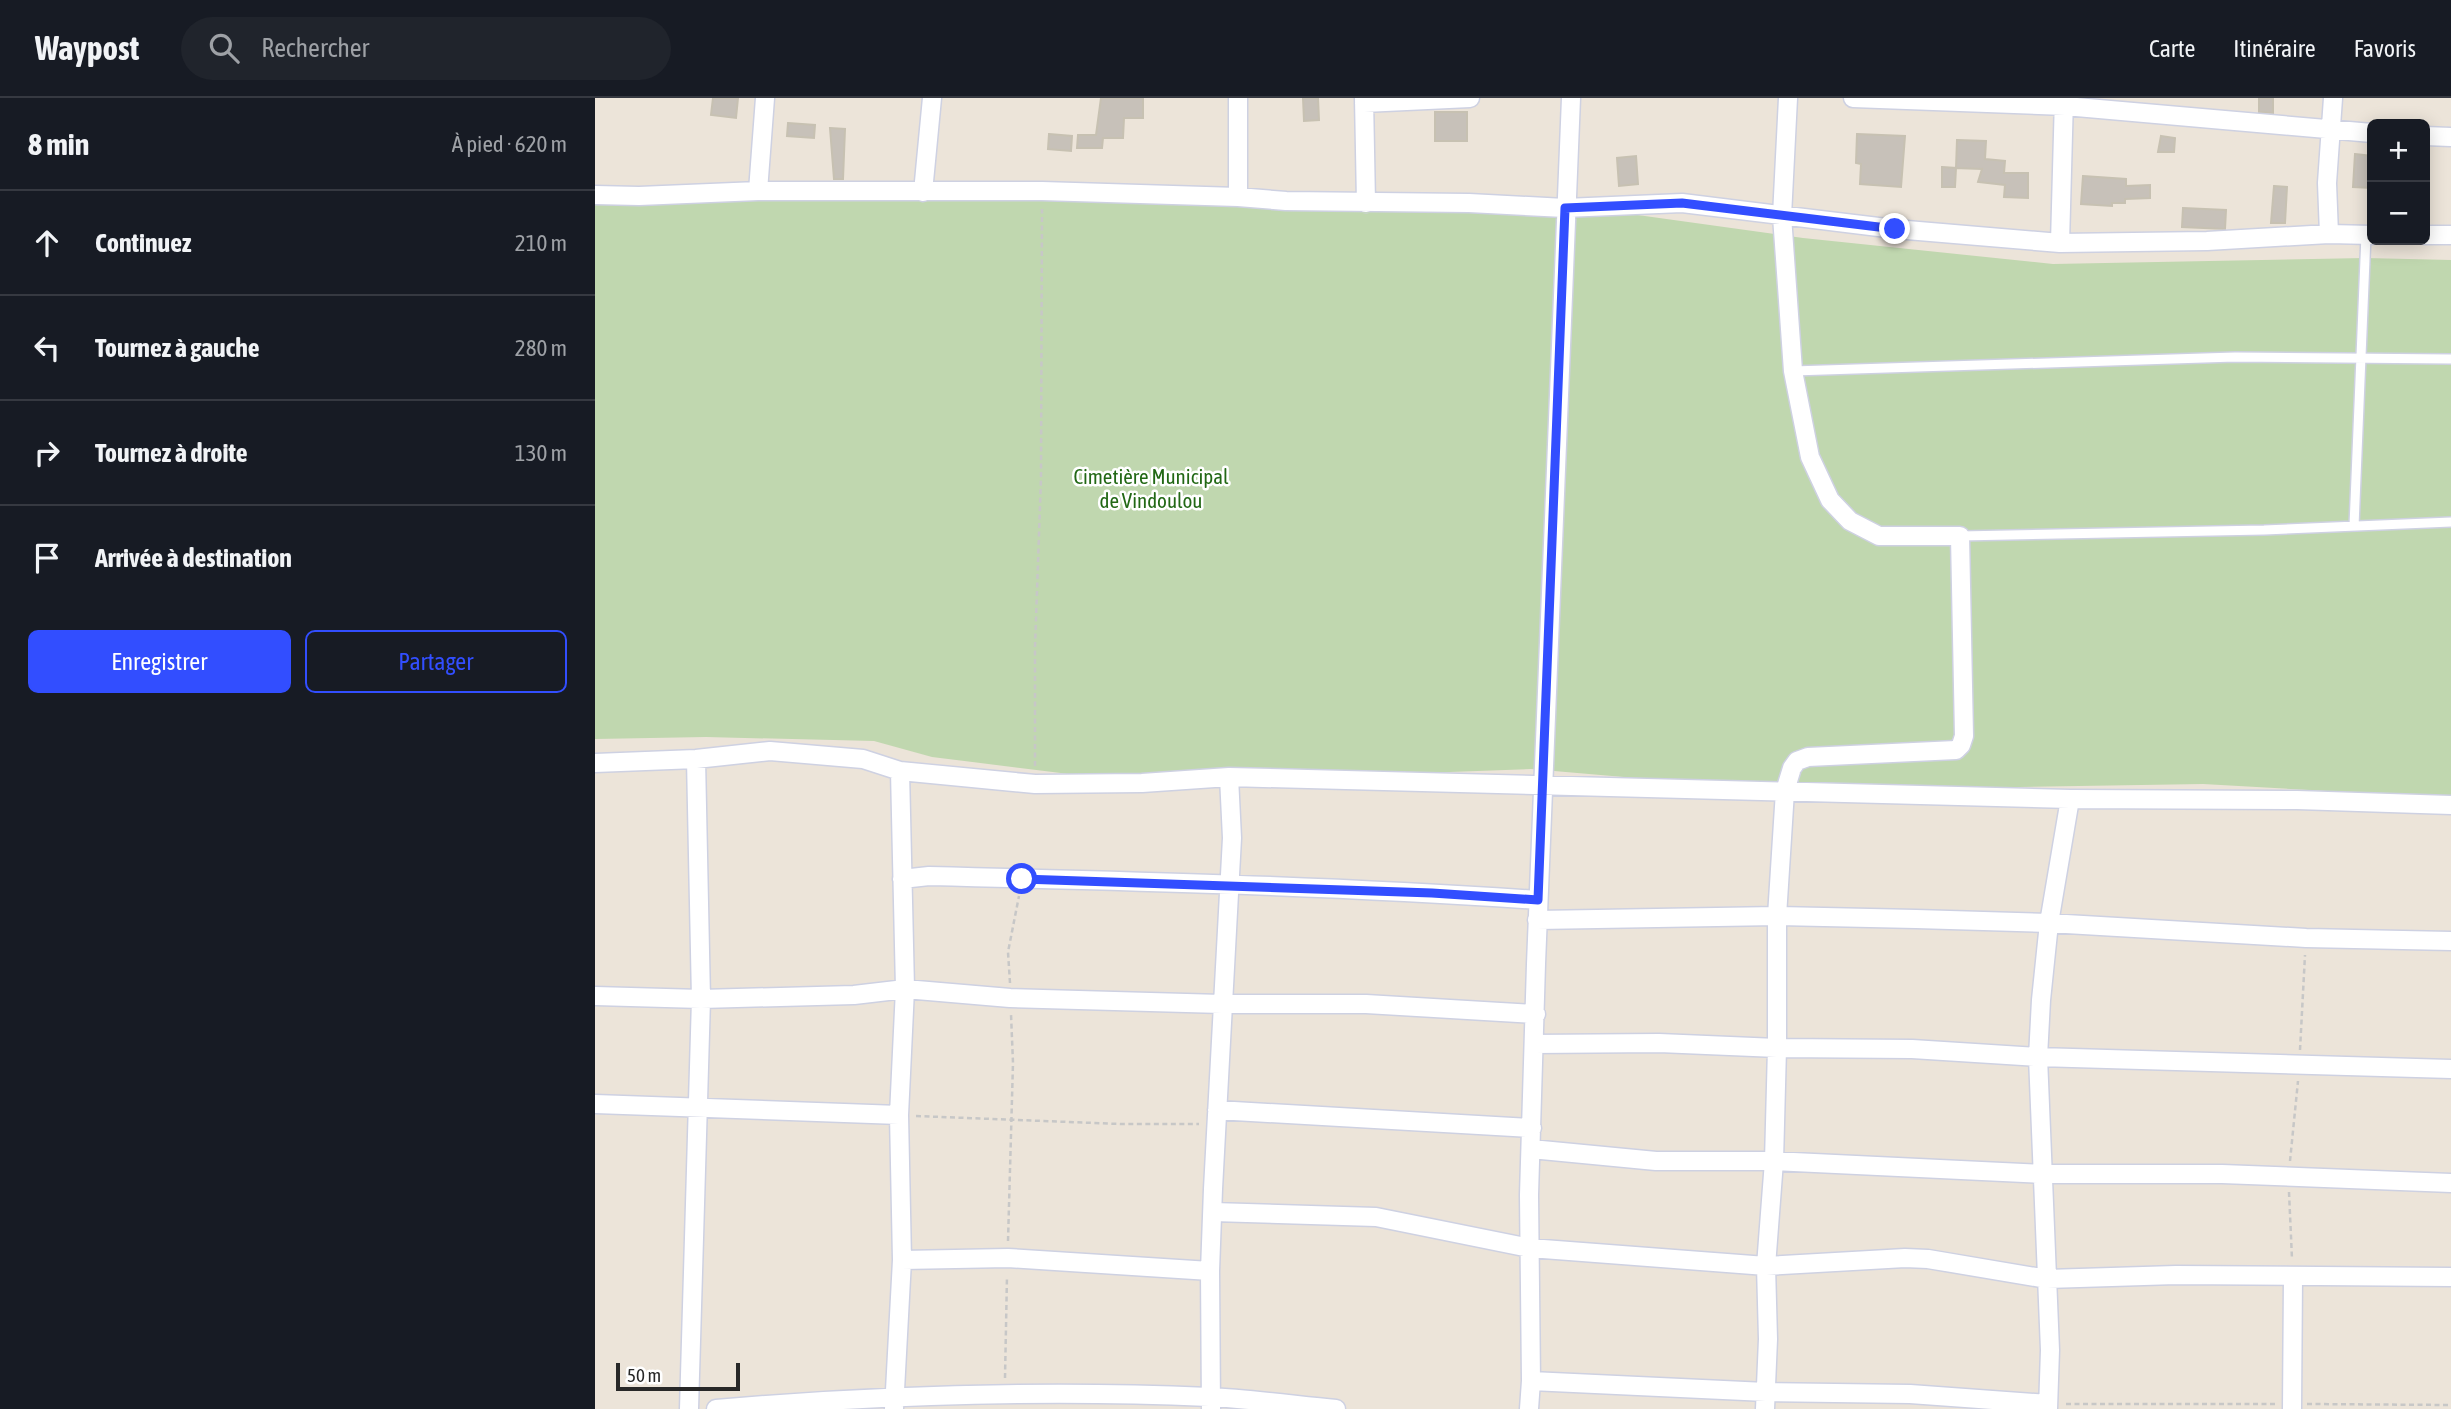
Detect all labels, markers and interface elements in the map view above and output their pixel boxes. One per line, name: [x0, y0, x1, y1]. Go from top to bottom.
search box: [181, 17, 671, 80]
text: Waypost: [35, 29, 139, 67]
icon: search: [205, 29, 243, 67]
text: Rechercher: [261, 33, 369, 63]
text: Carte: [2149, 35, 2195, 62]
text: Itinéraire: [2233, 35, 2316, 62]
text: Favoris: [2354, 35, 2416, 62]
map controls: [2367, 119, 2430, 245]
button: +: [2367, 119, 2430, 182]
text: 8 min: [28, 127, 89, 161]
text: À pied · 620 m: [452, 131, 567, 157]
button: −: [2367, 182, 2430, 245]
route end: [1879, 213, 1910, 244]
icon: ahead: [28, 224, 66, 262]
text: Continuez: [95, 228, 191, 258]
text: 210 m: [515, 230, 567, 256]
icon: left: [28, 329, 66, 367]
text: Tournez à gauche: [95, 333, 260, 363]
text: 280 m: [515, 335, 567, 361]
icon: right: [28, 434, 66, 472]
text: Tournez à droite: [95, 438, 248, 468]
text: 130 m: [515, 440, 567, 466]
park label: Cimetière Municipal de Vindoulou: [1073, 464, 1229, 512]
icon: arrive: [28, 539, 66, 577]
text: Arrivée à destination: [95, 543, 292, 573]
button: Enregistrer: [28, 630, 291, 693]
button: Partager: [305, 630, 567, 693]
route start: [1006, 863, 1037, 894]
scale bar: [616, 1360, 740, 1392]
text: 50 m: [627, 1364, 661, 1386]

